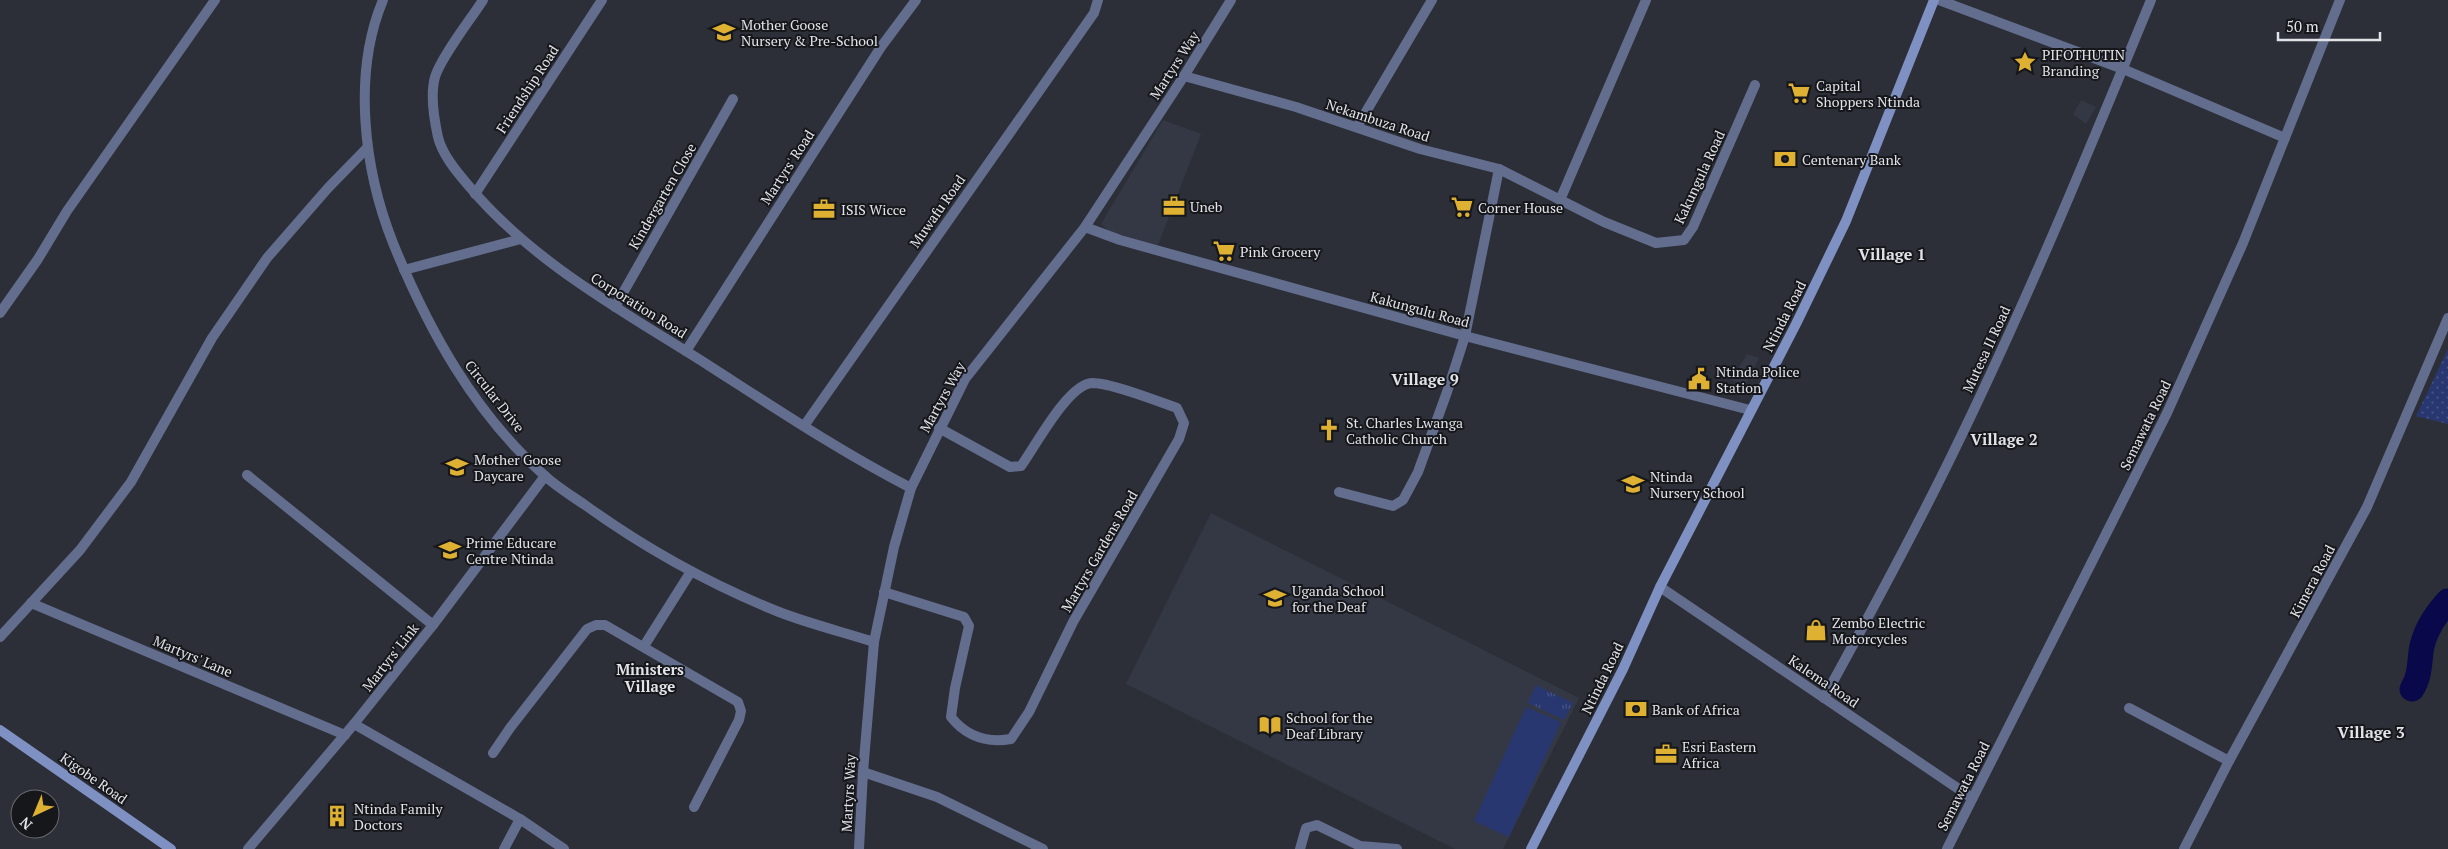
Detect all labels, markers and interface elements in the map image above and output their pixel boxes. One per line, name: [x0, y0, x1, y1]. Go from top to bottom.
scale bar: [2278, 10, 2380, 42]
place label: Mother Goose Nursery & Pre-School: [741, 15, 878, 50]
text: 50 m: [2286, 16, 2319, 36]
school or university icon: Mother Goose Nursery & Pre-School: [711, 19, 737, 45]
street label: Martyrs Way: [1145, 26, 1204, 103]
street label: Friendship Road: [491, 41, 563, 137]
place label: PIFOTHUTIN Branding: [2042, 45, 2125, 80]
place icon: PIFOTHUTIN Branding: [2012, 49, 2038, 75]
place label: Capital Shoppers Ntinda: [1816, 76, 1920, 111]
supermarket icon: Capital Shoppers Ntinda: [1786, 80, 1812, 106]
street label: Nekambuza Road: [1324, 94, 1432, 146]
street label: Martyrs' Road: [756, 126, 818, 208]
street label: Kakungula Road: [1669, 127, 1729, 227]
street label: Kindergarten Close: [624, 139, 700, 253]
bank icon: Centenary Bank: [1772, 146, 1798, 172]
place label: Centenary Bank: [1802, 150, 1902, 169]
street label: Muwafu Road: [905, 171, 969, 251]
office icon: Uneb: [1161, 193, 1187, 219]
supermarket icon: Corner House: [1449, 194, 1475, 220]
office icon: ISIS Wicce: [811, 196, 837, 222]
place label: Uneb: [1190, 197, 1223, 216]
place label: Corner House: [1478, 198, 1563, 217]
place label: ISIS Wicce: [841, 200, 906, 219]
supermarket icon: Pink Grocery: [1211, 238, 1237, 264]
place label: Pink Grocery: [1240, 242, 1321, 261]
district label: Village 1: [1858, 243, 1926, 265]
street label: Corporation Road: [587, 268, 691, 342]
street label: Ntinda Road: [1758, 277, 1810, 355]
street label: Kakungulu Road: [1368, 287, 1472, 331]
street label: Mutesa II Road: [1958, 302, 2014, 395]
street label: Circular Drive: [461, 356, 529, 436]
street label: Martyrs Way: [915, 357, 970, 436]
place label: Ntinda Police Station: [1716, 362, 1800, 397]
public building icon: Ntinda Police Station: [1686, 366, 1712, 392]
district label: Village 9: [1391, 368, 1459, 390]
street label: Semawata Road: [2115, 377, 2175, 473]
place label: St. Charles Lwanga Catholic Church: [1346, 413, 1463, 448]
church icon: St. Charles Lwanga Catholic Church: [1316, 417, 1342, 443]
district label: Village 2: [1970, 428, 2038, 450]
place label: Mother Goose Daycare: [474, 450, 561, 485]
school or university icon: Mother Goose Daycare: [444, 454, 470, 480]
place label: Ntinda Nursery School: [1650, 467, 1745, 502]
school or university icon: Ntinda Nursery School: [1620, 471, 1646, 497]
street label: Martyrs Gardens Road: [1056, 486, 1142, 615]
place label: Prime Educare Centre Ntinda: [466, 533, 556, 568]
school or university icon: Prime Educare Centre Ntinda: [437, 537, 463, 563]
street label: Kimera Road: [2285, 541, 2339, 621]
place label: Uganda School for the Deaf: [1292, 581, 1384, 616]
school or university icon: Uganda School for the Deaf: [1262, 585, 1288, 611]
place label: Zembo Electric Motorcycles: [1832, 613, 1925, 648]
shop icon: Zembo Electric Motorcycles: [1803, 617, 1829, 643]
street label: Martyrs' Link: [357, 618, 423, 695]
street label: Martyrs' Lane: [150, 631, 236, 681]
street label: Ntinda Road: [1576, 639, 1628, 717]
street label: Kalema Road: [1785, 650, 1863, 712]
district label: Ministers Village: [616, 659, 684, 696]
bank icon: Bank of Africa: [1623, 696, 1649, 722]
place label: Bank of Africa: [1652, 700, 1740, 719]
place label: School for the Deaf Library: [1286, 708, 1373, 743]
library icon: School for the Deaf Library: [1257, 712, 1283, 738]
district label: Village 3: [2337, 721, 2405, 743]
place label: Esri Eastern Africa: [1682, 737, 1757, 772]
street label: Semawata Road: [1932, 738, 1994, 834]
office icon: Esri Eastern Africa: [1653, 741, 1679, 767]
street label: Kigobe Road: [57, 748, 131, 808]
street label: Martyrs Way: [836, 753, 860, 832]
north arrow: [10, 789, 60, 839]
place label: Ntinda Family Doctors: [354, 799, 443, 834]
building icon: Ntinda Family Doctors: [324, 803, 350, 829]
text: N: [15, 813, 36, 834]

